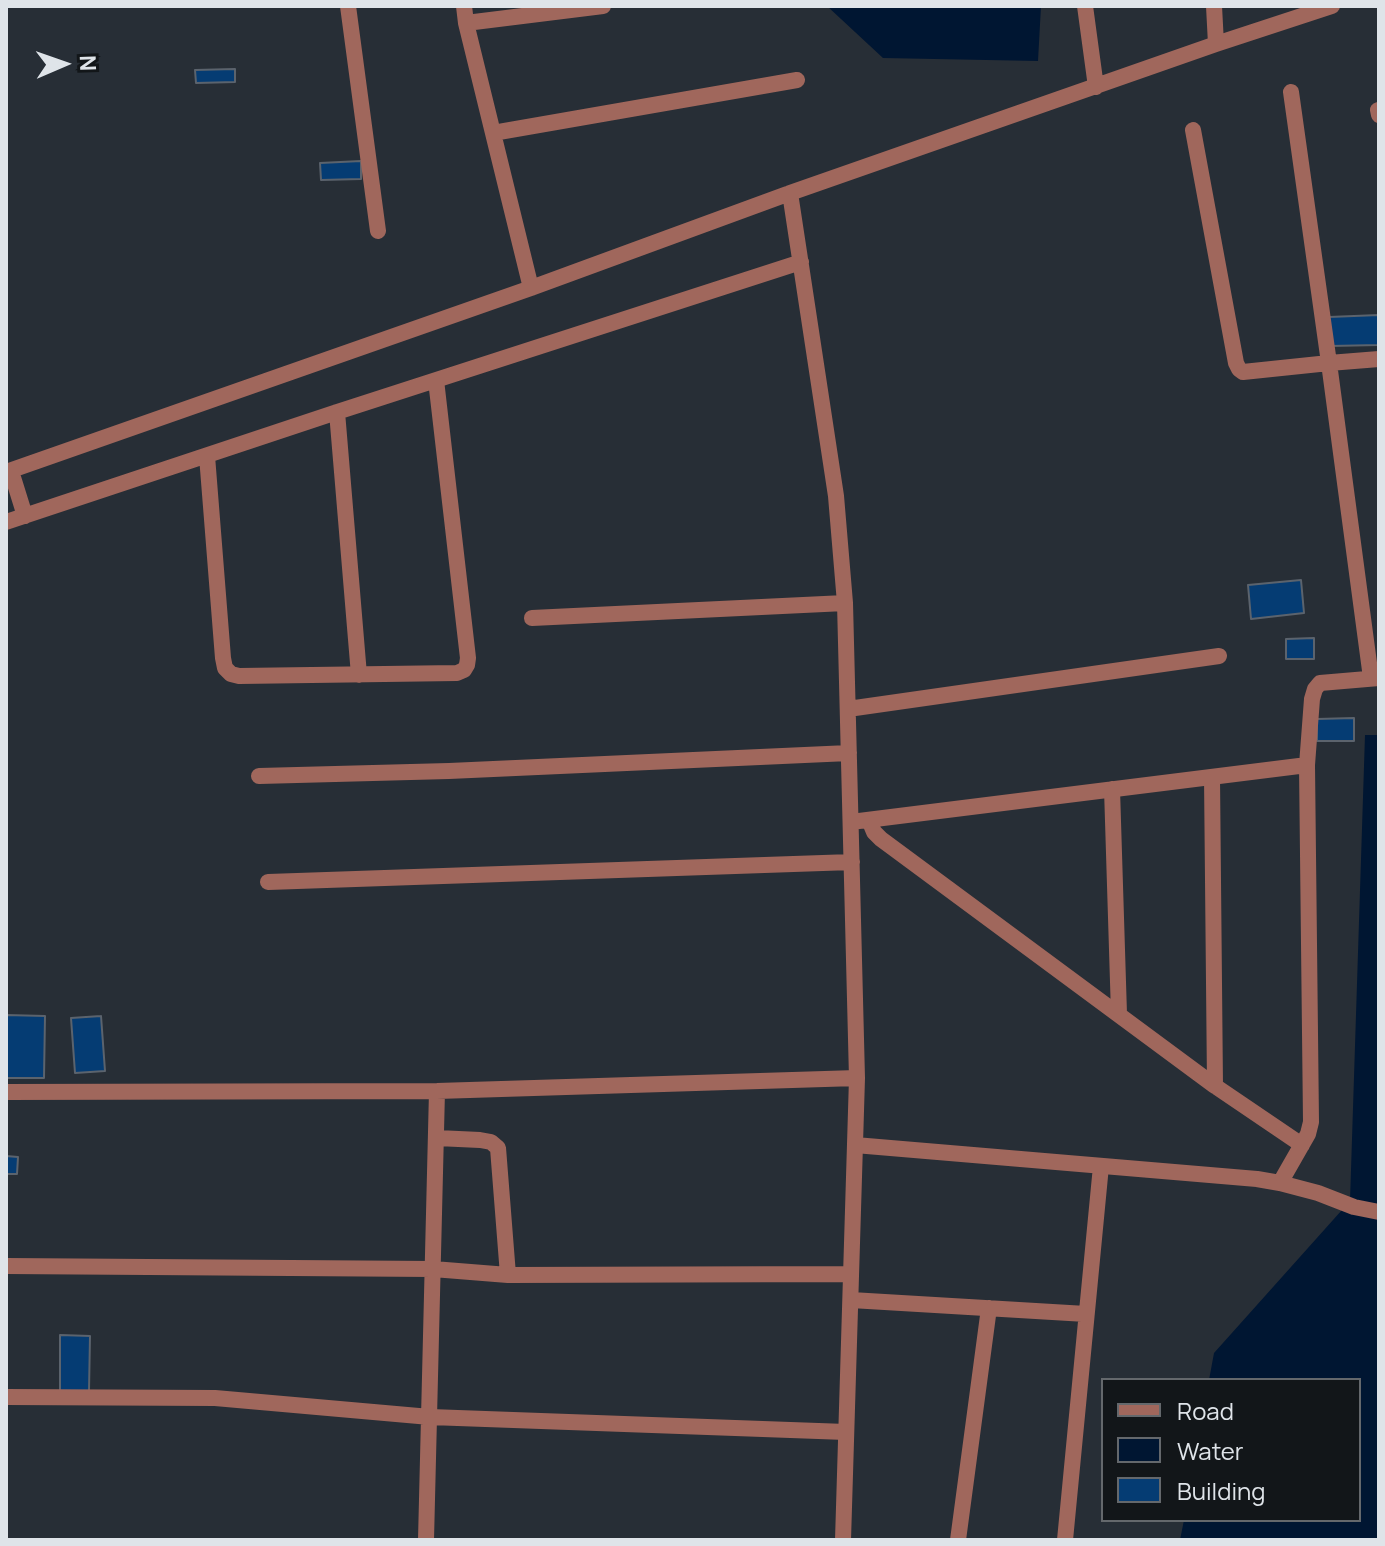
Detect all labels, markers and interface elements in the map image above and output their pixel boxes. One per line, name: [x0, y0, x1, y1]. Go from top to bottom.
north arrow: [24, 24, 104, 104]
text: N: [73, 55, 103, 72]
legend: [1101, 1378, 1361, 1522]
text: Road: [1177, 1394, 1234, 1427]
text: Water: [1177, 1434, 1244, 1467]
text: Building: [1177, 1474, 1265, 1507]

